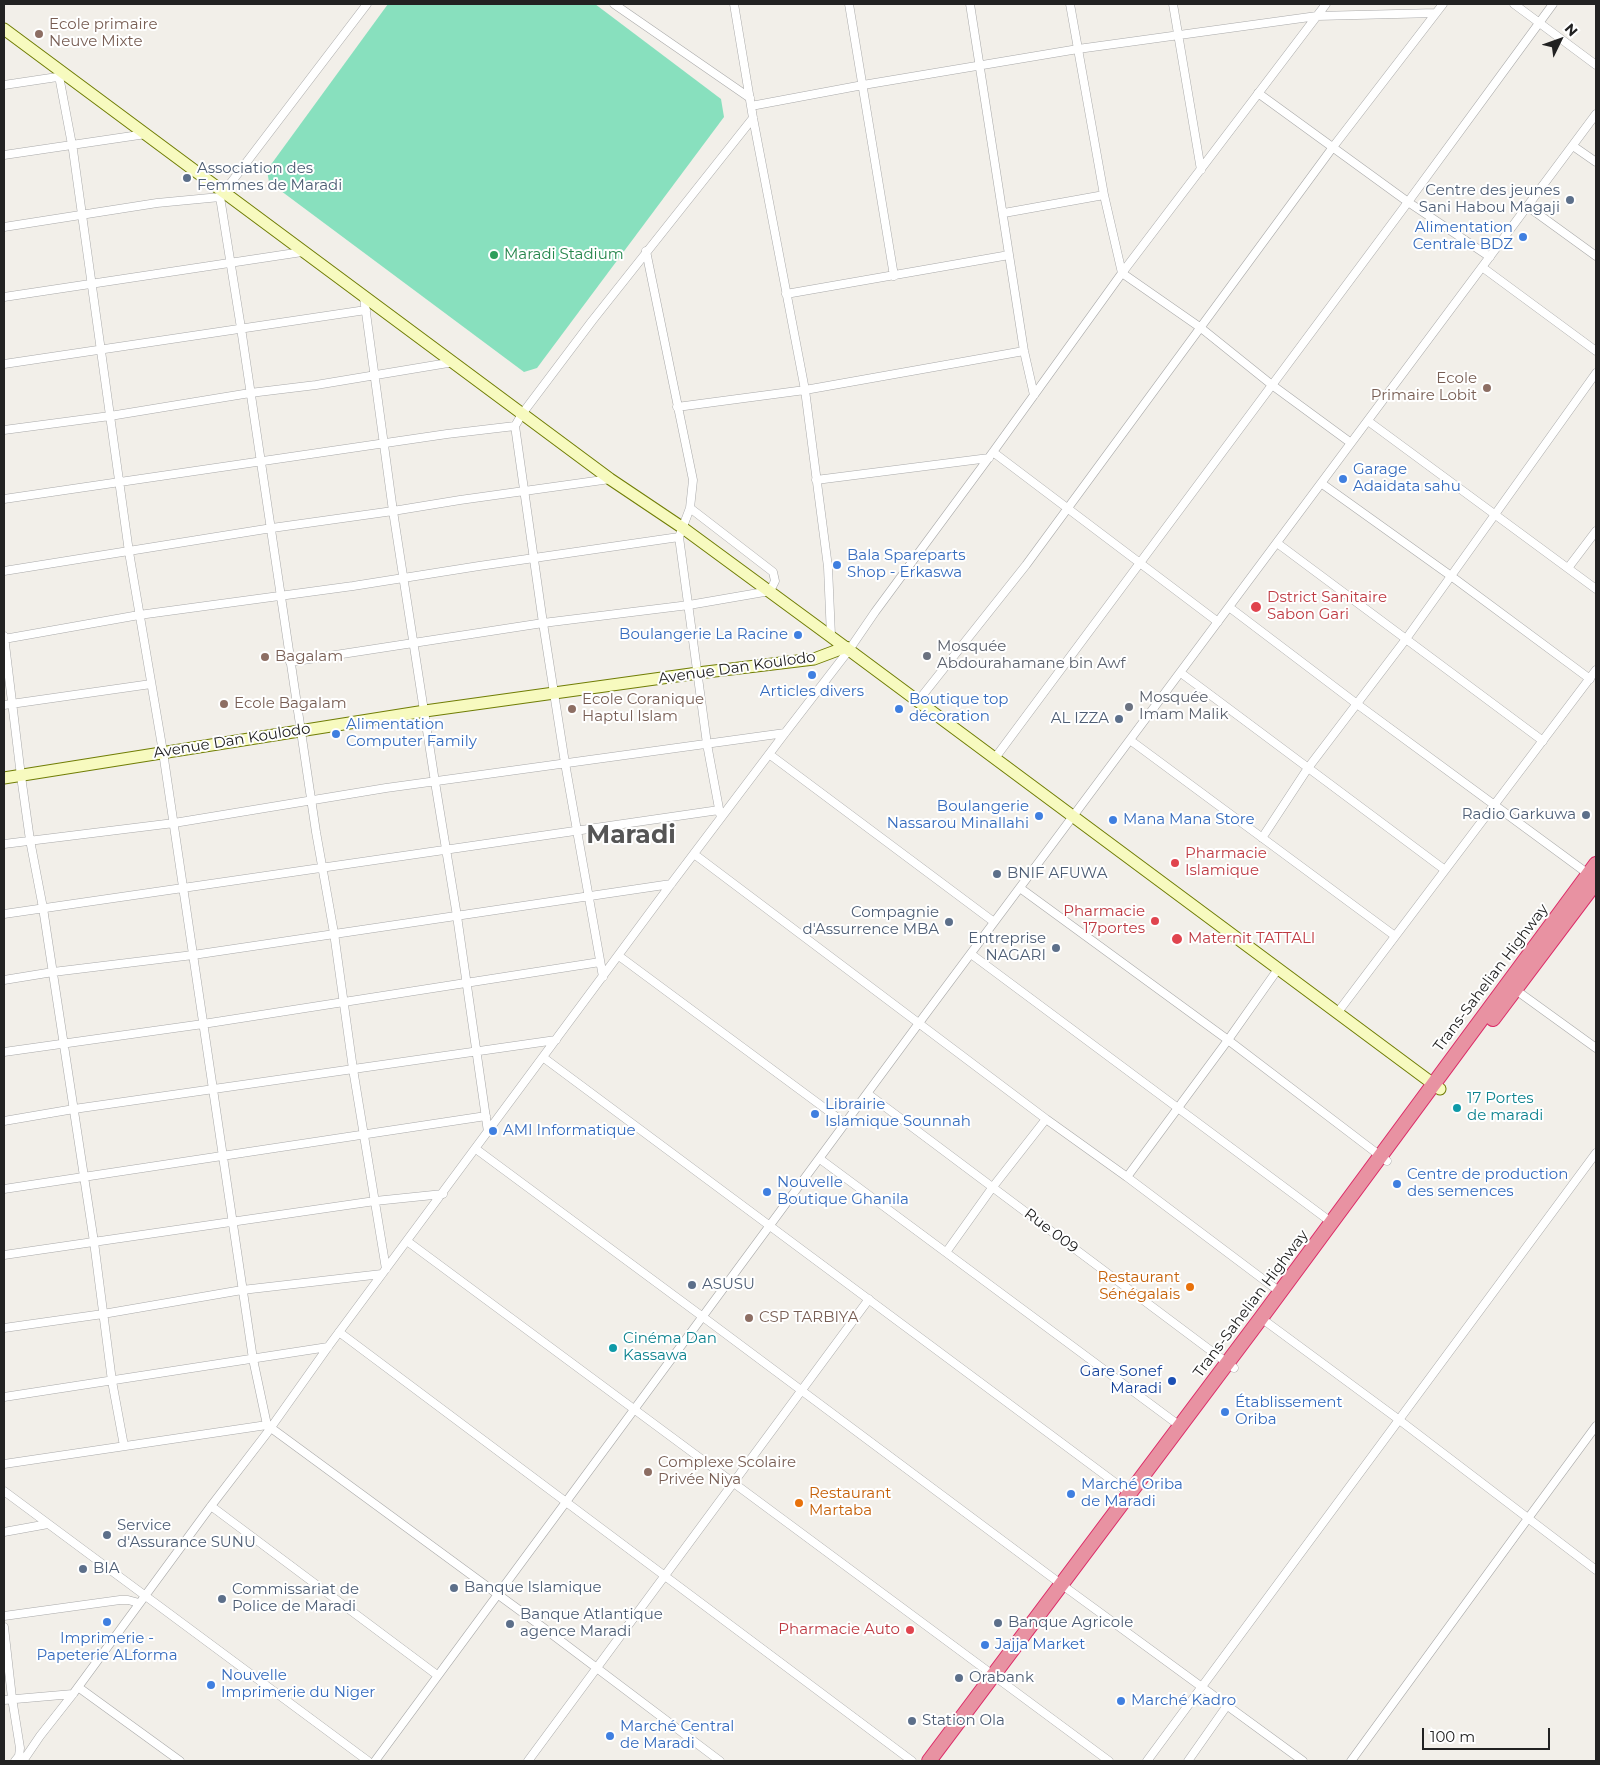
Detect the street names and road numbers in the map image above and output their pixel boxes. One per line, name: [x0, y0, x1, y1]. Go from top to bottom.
street label: Avenue Dan Koulodo: [657, 648, 817, 688]
street label: Avenue Dan Koulodo: [152, 720, 312, 762]
street label: Trans-Sahelian Highway: [1430, 901, 1552, 1055]
street label: Rue 009: [1020, 1205, 1082, 1257]
street label: Trans-Sahelian Highway: [1190, 1227, 1312, 1381]

